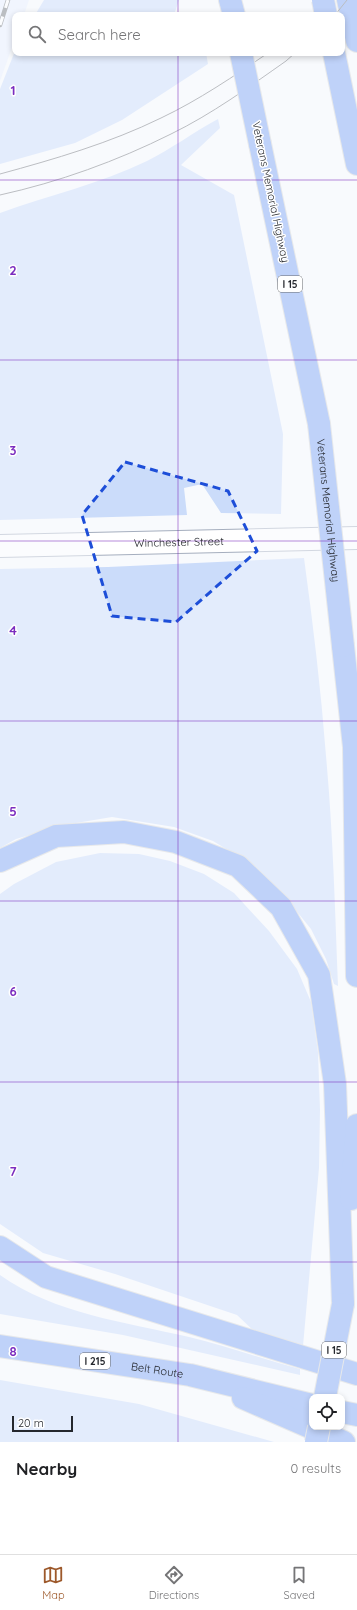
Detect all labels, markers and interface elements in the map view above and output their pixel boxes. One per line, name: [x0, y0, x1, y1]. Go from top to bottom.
search box: [12, 12, 345, 56]
icon: search: [26, 23, 48, 45]
text: Search here: [58, 25, 141, 44]
text: 1: [10, 82, 16, 98]
street label: Veterans Memorial Highway: [249, 120, 293, 264]
text: 2: [9, 262, 17, 278]
road number: I 15: [278, 276, 302, 292]
street label: Veterans Memorial Highway: [314, 438, 343, 583]
text: 3: [10, 442, 17, 458]
street label: Winchester Street: [134, 534, 224, 550]
text: 4: [9, 622, 17, 638]
text: 5: [9, 803, 17, 819]
text: 6: [9, 983, 17, 999]
text: 7: [9, 1163, 17, 1179]
road number: I 15: [322, 1342, 346, 1358]
text: 8: [9, 1343, 17, 1359]
road number: I 215: [80, 1353, 110, 1369]
street label: Belt Route: [130, 1359, 184, 1381]
map controls: [309, 1394, 345, 1430]
button: locate: [309, 1394, 345, 1430]
scale bar: [12, 1414, 73, 1433]
text: 20 m: [18, 1416, 44, 1430]
text: Nearby: [16, 1458, 77, 1479]
text: 0 results: [290, 1460, 341, 1476]
tab: Map: [42, 1564, 65, 1602]
tab: Directions: [149, 1564, 199, 1602]
tab: Saved: [283, 1564, 315, 1602]

